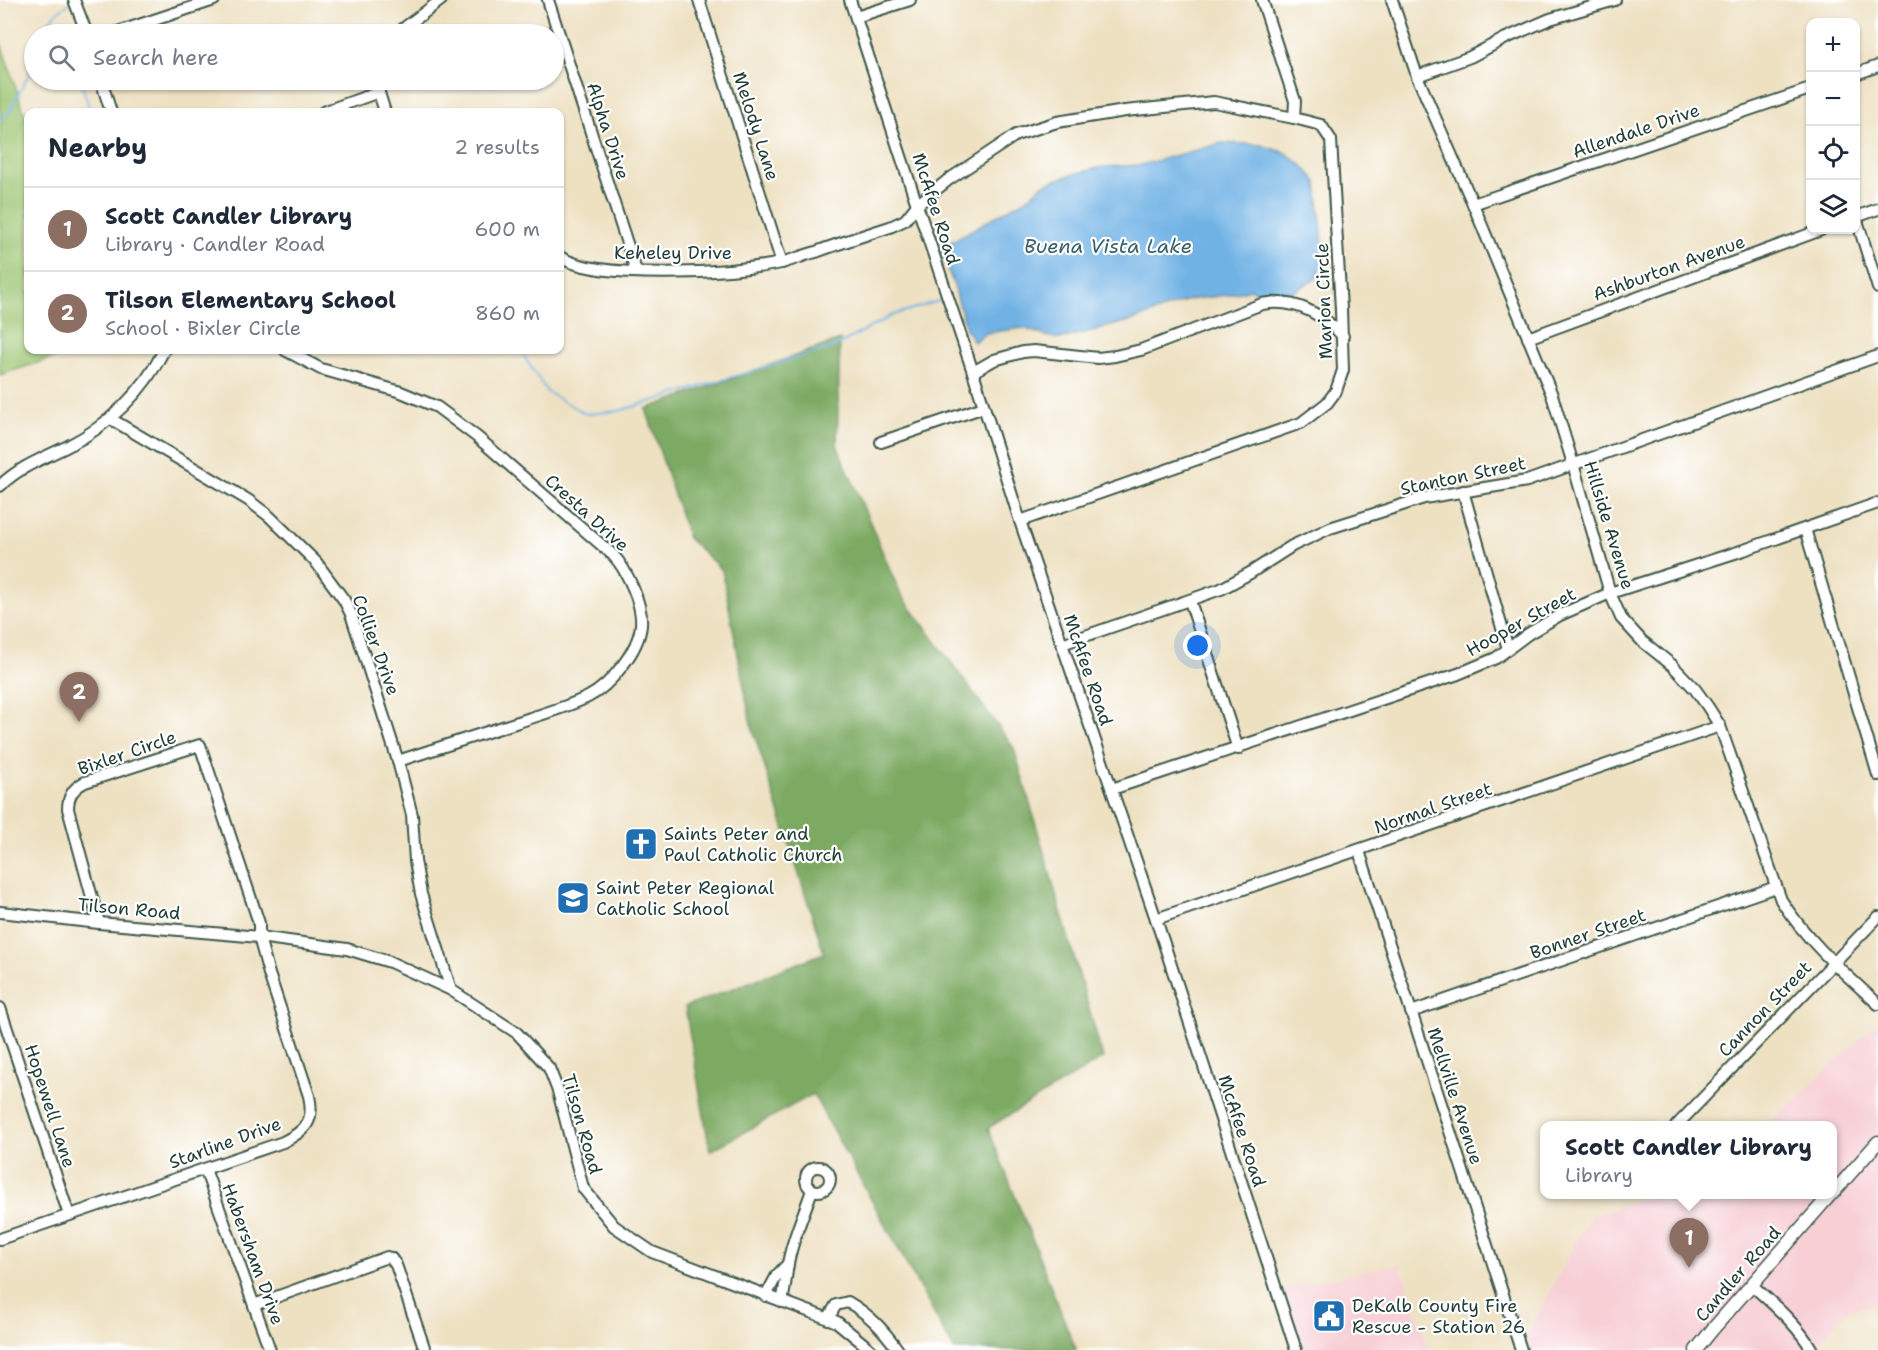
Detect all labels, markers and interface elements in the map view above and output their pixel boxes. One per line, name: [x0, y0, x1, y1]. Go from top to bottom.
map controls: [1806, 18, 1860, 234]
button: +: [1806, 18, 1860, 72]
search box: [24, 24, 564, 90]
icon: search: [45, 41, 78, 74]
text: Search here: [93, 43, 219, 72]
street label: Melody Lane: [727, 69, 785, 183]
button: −: [1806, 72, 1860, 126]
street label: Alpha Drive: [581, 79, 635, 183]
street label: Allendale Drive: [1569, 98, 1703, 164]
button: locate: [1806, 126, 1860, 180]
text: Nearby: [48, 130, 147, 165]
text: 2 results: [454, 134, 540, 160]
street label: McAfee Road: [907, 150, 965, 268]
button: layers: [1806, 180, 1860, 234]
text: Scott Candler Library: [105, 202, 352, 231]
text: 1: [63, 216, 72, 242]
text: 600 m: [475, 216, 540, 242]
street label: Ashburton Avenue: [1590, 229, 1748, 307]
text: Library · Candler Road: [105, 231, 325, 257]
water label: Buena Vista Lake: [1024, 233, 1192, 259]
street label: Keheley Drive: [614, 241, 732, 265]
street label: Marion Circle: [1310, 242, 1338, 360]
text: Tilson Elementary School: [105, 286, 396, 315]
text: 2: [61, 300, 75, 326]
text: 860 m: [475, 300, 540, 326]
text: School · Bixler Circle: [105, 315, 301, 341]
street label: Stanton Street: [1398, 451, 1528, 501]
street label: Hillside Avenue: [1578, 458, 1640, 592]
street label: Cresta Drive: [540, 469, 634, 557]
street label: Hooper Street: [1462, 582, 1580, 662]
street label: Collier Drive: [347, 591, 405, 699]
street label: McAfee Road: [1058, 611, 1118, 729]
your location: [1183, 631, 1212, 660]
pin: 2: [60, 672, 98, 722]
street label: Bixler Circle: [75, 725, 179, 781]
street label: Normal Street: [1371, 777, 1495, 839]
place label: Saints Peter and Paul Catholic Church: [664, 822, 843, 867]
church icon: Saints Peter and Paul Catholic Church: [623, 826, 659, 862]
place label: Saint Peter Regional Catholic School: [596, 876, 775, 921]
school or university icon: Saint Peter Regional Catholic School: [555, 880, 591, 916]
street label: Tilson Road: [77, 893, 181, 925]
street label: Bonner Street: [1527, 903, 1649, 965]
street label: Cannon Street: [1713, 956, 1817, 1062]
street label: Mellville Avenue: [1422, 1024, 1488, 1168]
street label: Hopewell Lane: [19, 1041, 81, 1171]
street label: Tilson Road: [556, 1071, 608, 1177]
street label: McAfee Road: [1213, 1072, 1271, 1190]
street label: Starline Drive: [166, 1112, 284, 1174]
popup: [1540, 1121, 1837, 1199]
text: Scott Candler Library: [1565, 1133, 1812, 1162]
text: Library: [1565, 1162, 1633, 1188]
street label: Habersham Drive: [216, 1180, 290, 1328]
pin: 1: [1670, 1218, 1708, 1268]
street label: Candler Road: [1690, 1221, 1786, 1327]
place label: DeKalb County Fire Rescue - Station 26: [1352, 1294, 1525, 1339]
public building icon: DeKalb County Fire Rescue - Station 26: [1311, 1298, 1347, 1334]

